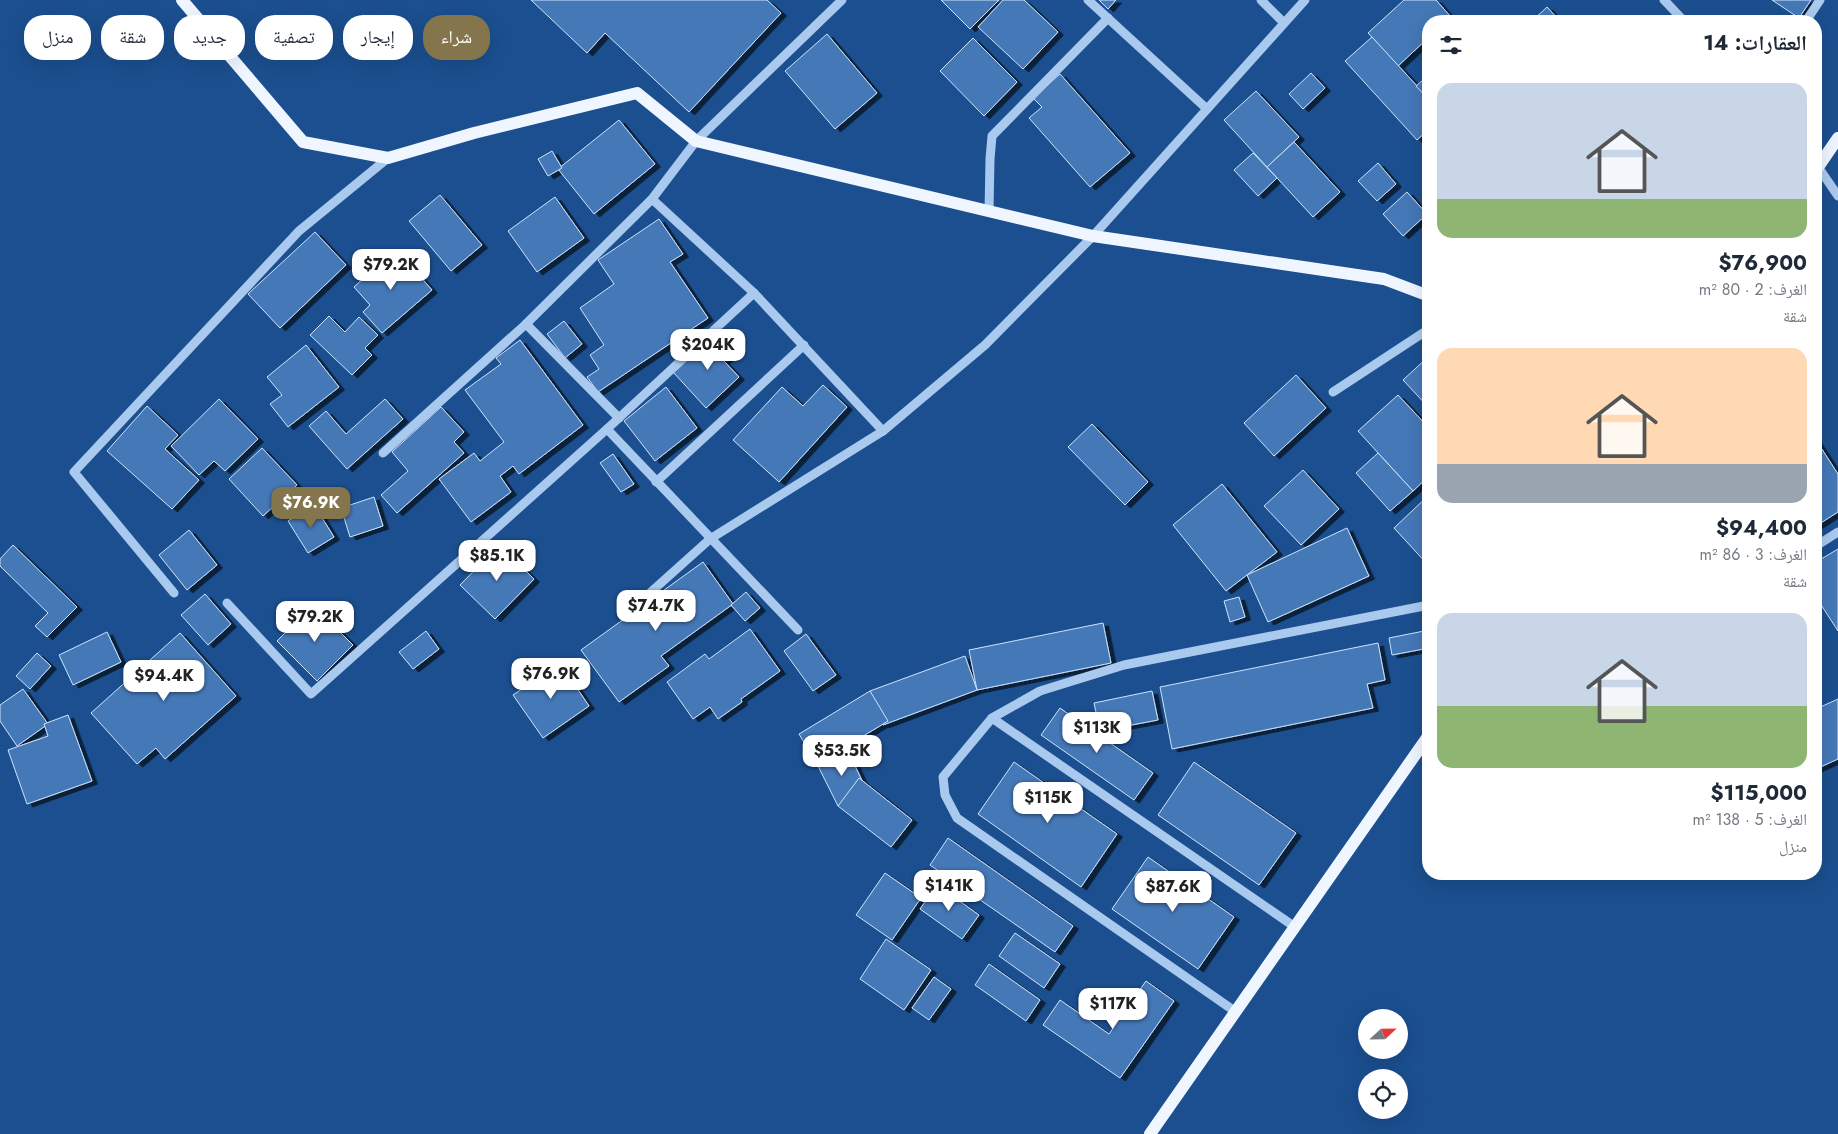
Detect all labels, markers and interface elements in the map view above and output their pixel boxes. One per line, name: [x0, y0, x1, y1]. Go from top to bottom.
chip: منزل: [24, 15, 91, 60]
chip: شقة: [101, 15, 164, 60]
chip: جديد: [174, 15, 245, 60]
chip: تصفية: [255, 15, 333, 60]
chip: إيجار: [343, 15, 413, 60]
chip: شراء: [423, 15, 490, 60]
text: العقارات: 14: [1703, 28, 1807, 58]
icon: filters: [1437, 31, 1465, 59]
icon: home: [1577, 116, 1667, 206]
pin: $79.2K: [350, 248, 432, 291]
text: $76,900: [1719, 248, 1807, 278]
text: $79.2K: [363, 253, 419, 276]
text: الغرف: 2 · 80 m²: [1699, 278, 1807, 301]
text: شقة: [1783, 305, 1807, 328]
pin: $204K: [673, 328, 743, 371]
text: $204K: [681, 333, 735, 356]
icon: home: [1577, 381, 1667, 471]
pin: $76.9K: [270, 486, 352, 529]
text: $76.9K: [282, 491, 340, 514]
text: $94,400: [1716, 513, 1807, 543]
pin: $85.1K: [456, 540, 538, 582]
text: الغرف: 3 · 86 m²: [1700, 543, 1807, 566]
text: $85.1K: [470, 544, 524, 567]
text: شقة: [1783, 570, 1807, 593]
pin: $74.7K: [615, 590, 697, 632]
text: $74.7K: [628, 594, 684, 617]
pin: $79.2K: [274, 600, 356, 643]
text: $79.2K: [287, 605, 343, 628]
icon: home: [1577, 646, 1667, 736]
pin: $76.9K: [510, 658, 592, 700]
pin: $94.4K: [123, 660, 205, 702]
text: $76.9K: [522, 662, 580, 685]
text: $94.4K: [134, 664, 194, 687]
pin: $113K: [1062, 712, 1132, 754]
text: $113K: [1073, 716, 1121, 739]
pin: $53.5K: [801, 734, 883, 777]
text: $53.5K: [814, 739, 870, 762]
text: $115,000: [1711, 778, 1807, 808]
pin: $115K: [1013, 782, 1083, 824]
text: $115K: [1024, 786, 1072, 809]
text: الغرف: 5 · 138 m²: [1693, 808, 1807, 831]
text: منزل: [1779, 835, 1807, 858]
pin: $141K: [914, 870, 984, 912]
pin: $87.6K: [1132, 870, 1214, 913]
text: $141K: [925, 874, 973, 897]
text: $87.6K: [1146, 875, 1200, 898]
pin: $117K: [1078, 988, 1148, 1030]
text: $117K: [1089, 992, 1137, 1015]
north arrow: [1358, 1009, 1408, 1059]
map controls: [1358, 1009, 1408, 1119]
button: locate: [1358, 1069, 1408, 1119]

